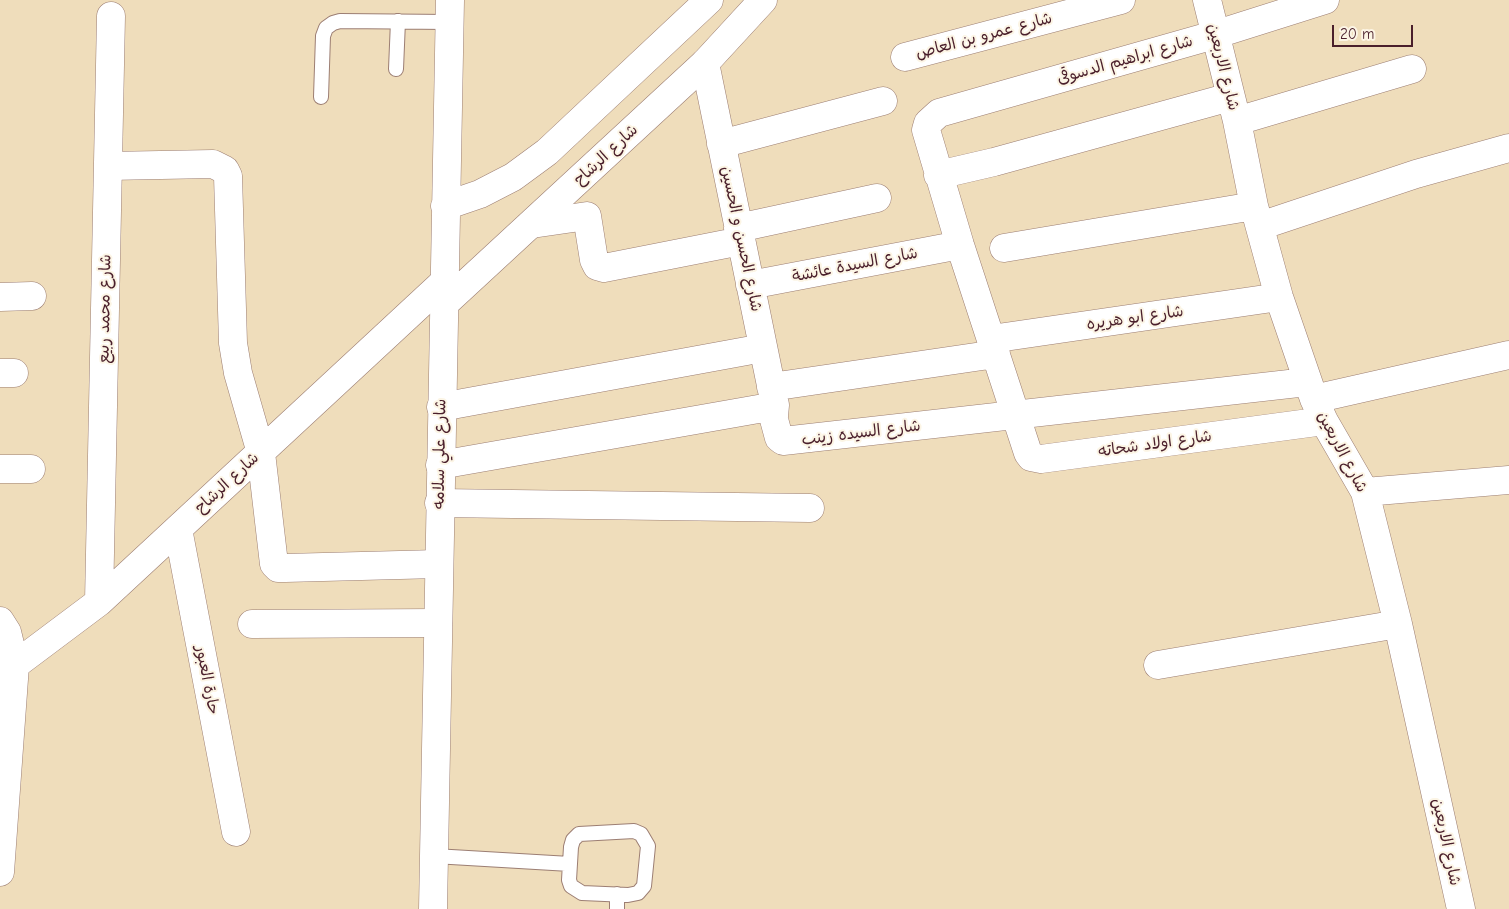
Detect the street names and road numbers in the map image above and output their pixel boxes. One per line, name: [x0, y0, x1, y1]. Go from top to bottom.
street label: شارع عمرو بن العاص: [914, 9, 1054, 63]
street label: شارع الاربعين: [1203, 22, 1243, 112]
street label: شارع ابراهيم الدسوقى: [1055, 31, 1195, 89]
street label: شارع الرشاح: [570, 120, 642, 190]
street label: شارع الحسن و الحسين: [716, 165, 766, 313]
street label: شارع السيدة عائشة: [791, 243, 919, 287]
street label: شارع محمد ربيع: [94, 254, 116, 364]
street label: شارع ابو هريره: [1085, 302, 1185, 334]
street label: شارع علي سلامه: [429, 399, 451, 509]
street label: شارع الاربعين: [1313, 408, 1371, 496]
street label: شارع السيده زينب: [800, 416, 922, 450]
street label: شارع اولاد شحاته: [1097, 427, 1213, 461]
street label: شارع الرشاح: [191, 448, 263, 518]
street label: حارة العبور: [191, 644, 223, 716]
street label: شارع الاربعين: [1427, 796, 1465, 888]

